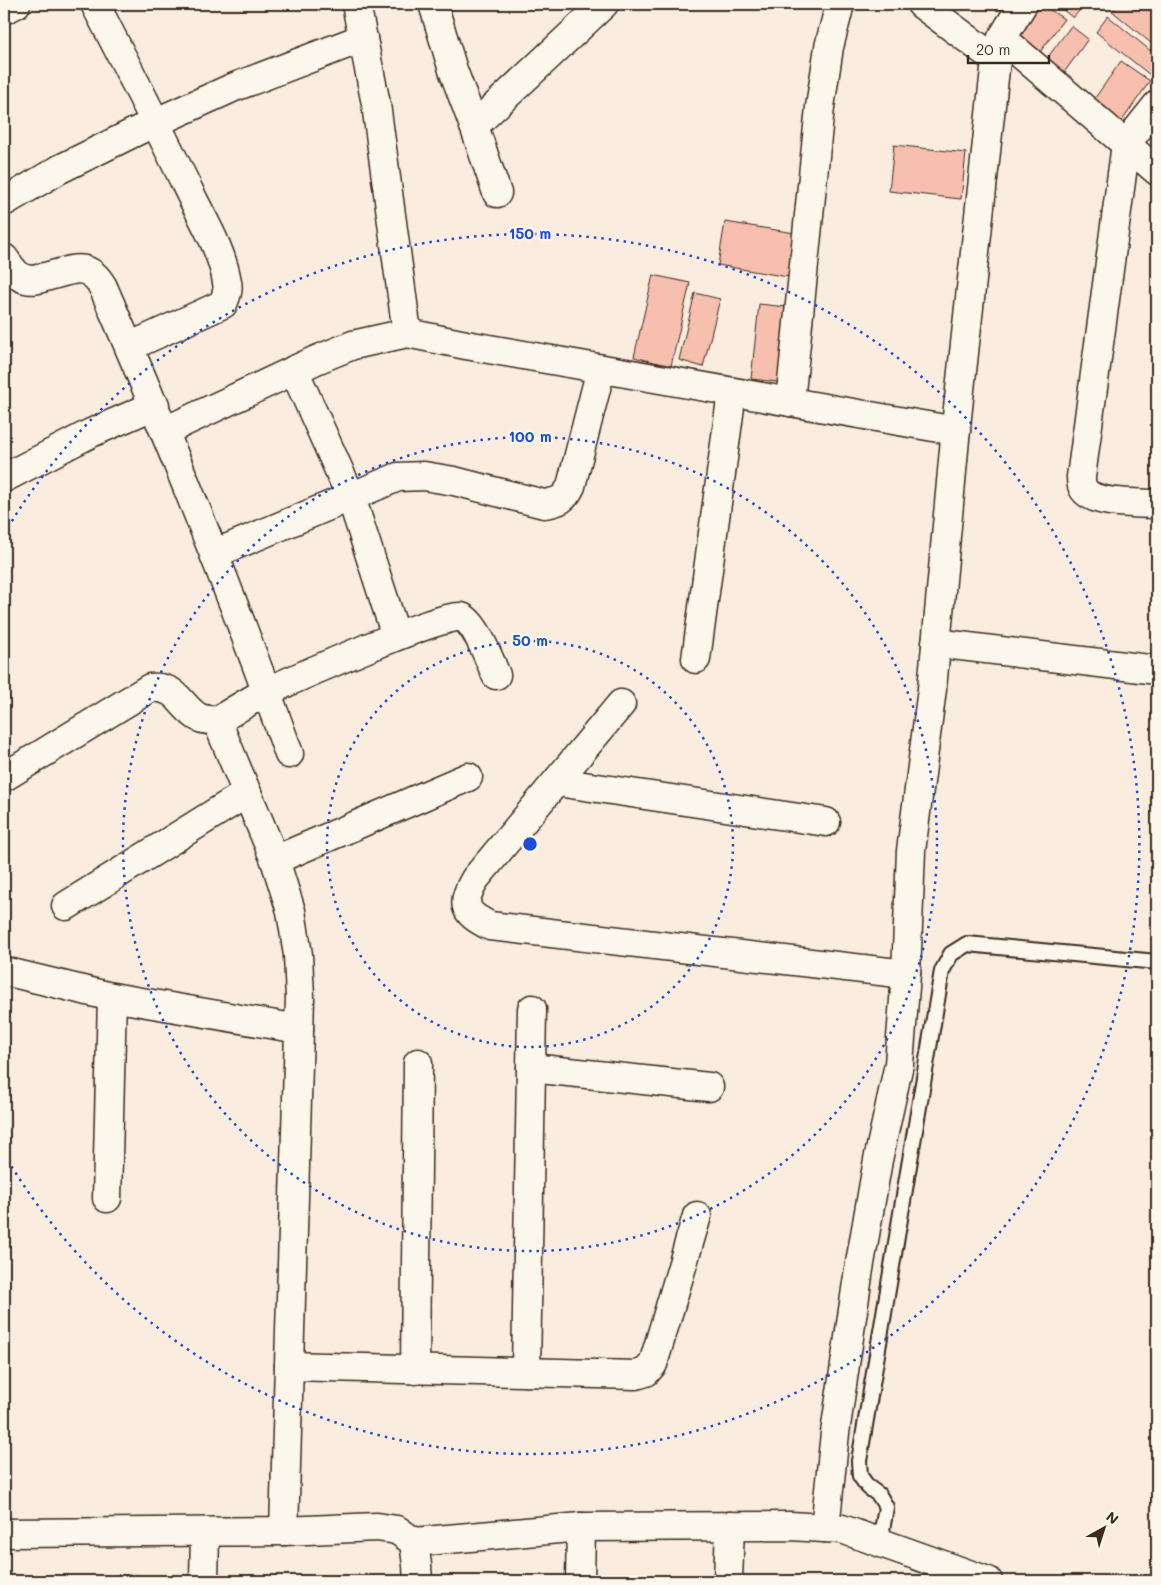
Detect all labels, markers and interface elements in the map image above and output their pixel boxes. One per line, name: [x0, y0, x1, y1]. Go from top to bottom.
scale bar: [968, 32, 1050, 64]
text: 20 m: [976, 39, 1010, 59]
text: 150 m: [509, 223, 551, 243]
text: 100 m: [508, 426, 552, 446]
text: 50 m: [512, 630, 548, 650]
centre of rings: [521, 835, 539, 853]
north arrow: [1078, 1502, 1128, 1552]
text: N: [1102, 1507, 1123, 1528]

